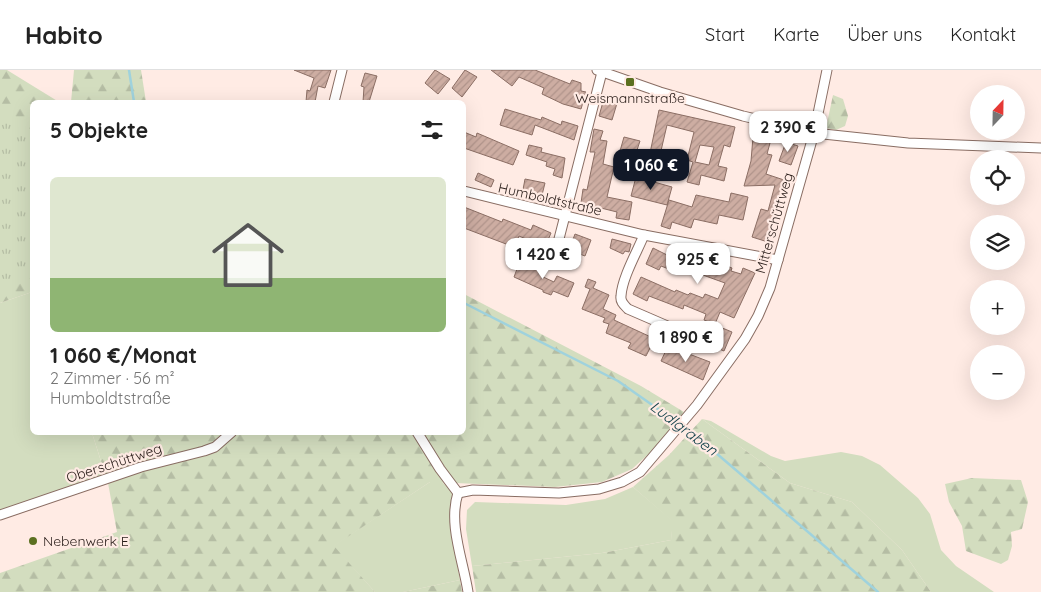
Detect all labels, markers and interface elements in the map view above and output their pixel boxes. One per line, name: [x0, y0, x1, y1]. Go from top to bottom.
text: Habito: [25, 20, 103, 50]
text: Start: [705, 23, 745, 46]
text: Karte: [773, 23, 819, 46]
text: Über uns: [847, 23, 922, 46]
text: Kontakt: [950, 23, 1016, 46]
marker: Weismannstraße: [624, 76, 636, 88]
north arrow: [970, 85, 1025, 140]
map controls: [970, 85, 1025, 400]
place label: Weismannstraße: [575, 89, 685, 107]
pin: 2 390 €: [742, 111, 834, 153]
icon: filters: [418, 116, 446, 144]
text: 5 Objekte: [50, 117, 148, 143]
text: 2 390 €: [760, 117, 816, 137]
pin: 1 060 €: [605, 148, 697, 191]
button: locate: [970, 150, 1025, 205]
text: 1 060 €: [624, 155, 678, 175]
street label: Mitterschüttweg: [751, 170, 797, 276]
street label: Humboldtstraße: [496, 178, 604, 220]
icon: home: [203, 210, 293, 300]
button: layers: [970, 215, 1025, 270]
pin: 1 420 €: [497, 238, 589, 280]
pin: 925 €: [663, 242, 733, 285]
text: 1 420 €: [516, 244, 570, 264]
text: 925 €: [677, 249, 719, 269]
button: +: [970, 280, 1025, 335]
pin: 1 890 €: [640, 320, 732, 363]
text: 1 890 €: [660, 327, 712, 347]
text: 1 060 €/Monat: [50, 342, 197, 368]
button: −: [970, 345, 1025, 400]
text: 2 Zimmer · 56 m²: [50, 368, 175, 388]
text: Humboldtstraße: [50, 388, 171, 408]
water label: Ludlgraben: [647, 397, 722, 460]
street label: Oberschüttweg: [64, 439, 164, 487]
place label: Nebenwerk E: [43, 532, 129, 550]
marker: Nebenwerk E: [27, 535, 39, 547]

